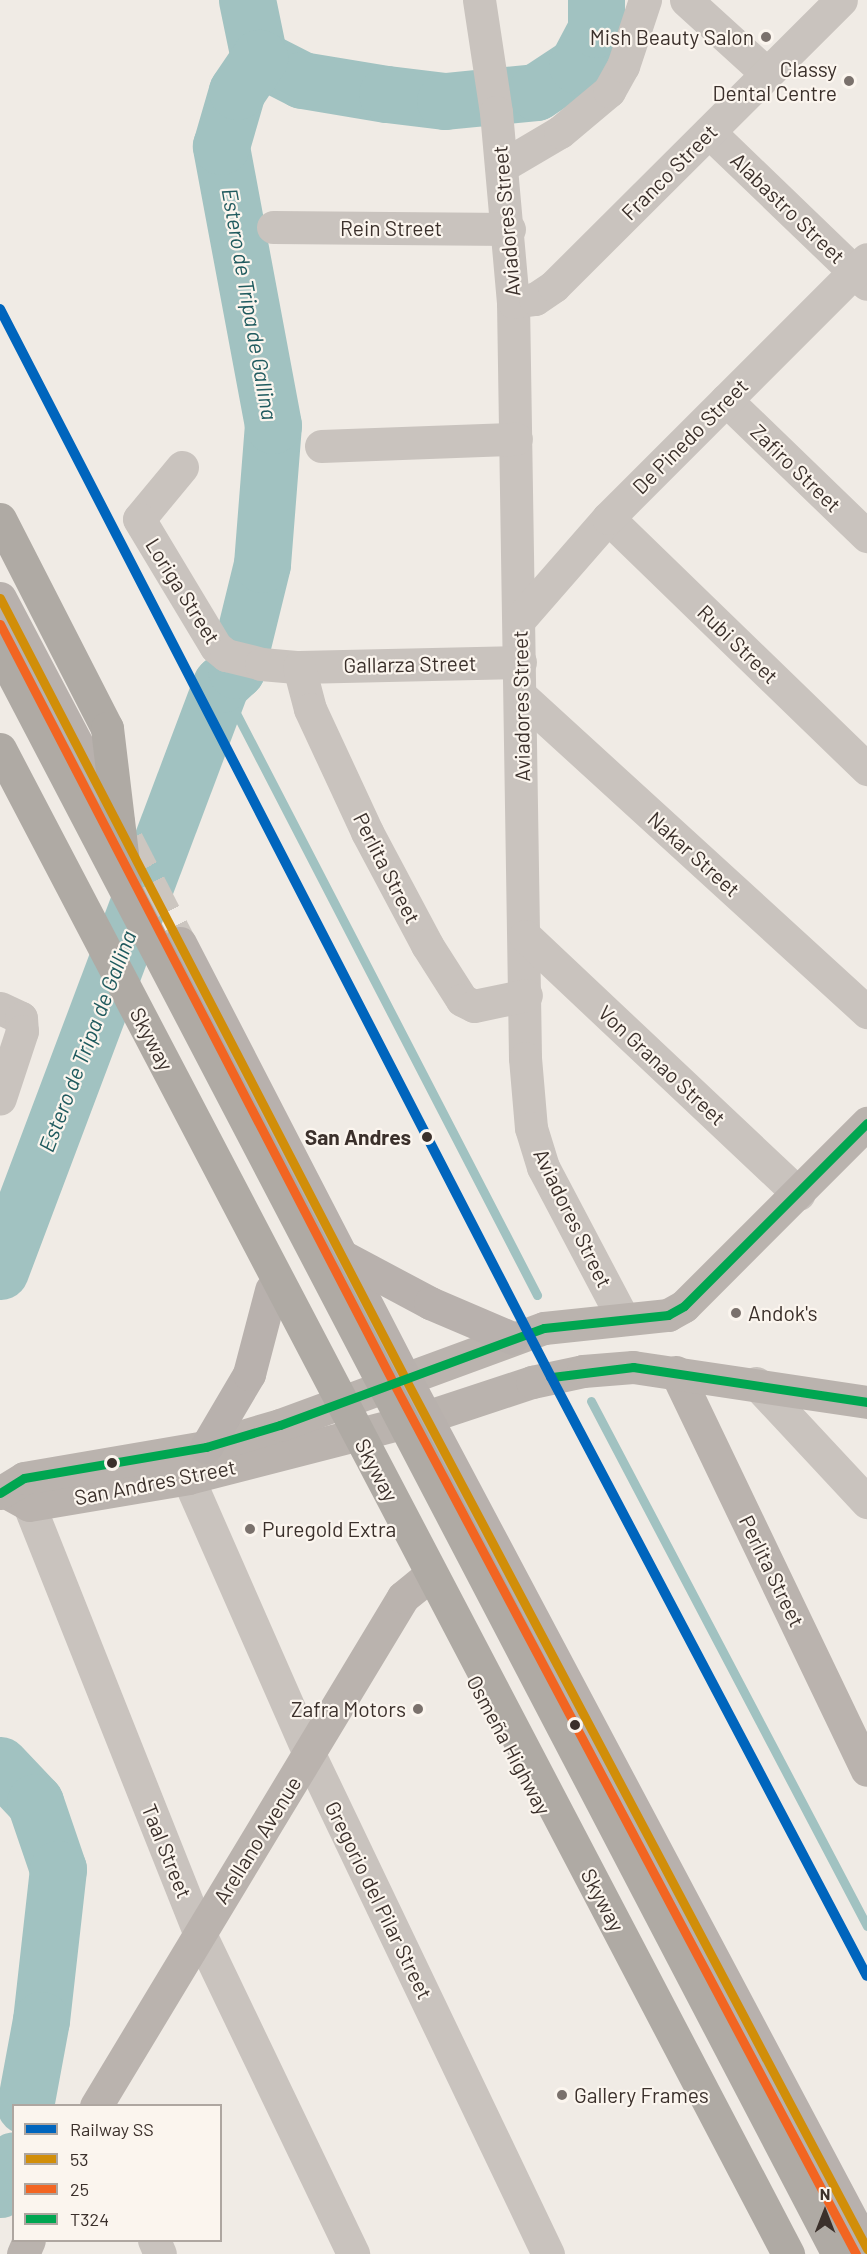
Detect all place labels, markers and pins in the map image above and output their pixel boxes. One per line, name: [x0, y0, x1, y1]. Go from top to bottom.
place label: Mish Beauty Salon: [590, 24, 754, 50]
marker: Mish Beauty Salon: [759, 30, 773, 44]
place label: Classy Dental Centre: [712, 56, 837, 106]
marker: Classy Dental Centre: [842, 74, 856, 88]
place label: San Andres: [305, 1124, 411, 1150]
marker: San Andres: [416, 1126, 438, 1148]
place label: Andok's: [748, 1300, 818, 1326]
marker: Andok's: [729, 1306, 743, 1320]
unlabelled marker: [106, 1457, 118, 1469]
place label: Puregold Extra: [262, 1516, 396, 1542]
marker: Puregold Extra: [243, 1522, 257, 1536]
place label: Zafra Motors: [291, 1696, 406, 1722]
marker: Zafra Motors: [411, 1702, 425, 1716]
unlabelled marker: [569, 1719, 581, 1731]
place label: Gallery Frames: [574, 2082, 709, 2108]
marker: Gallery Frames: [555, 2088, 569, 2102]

